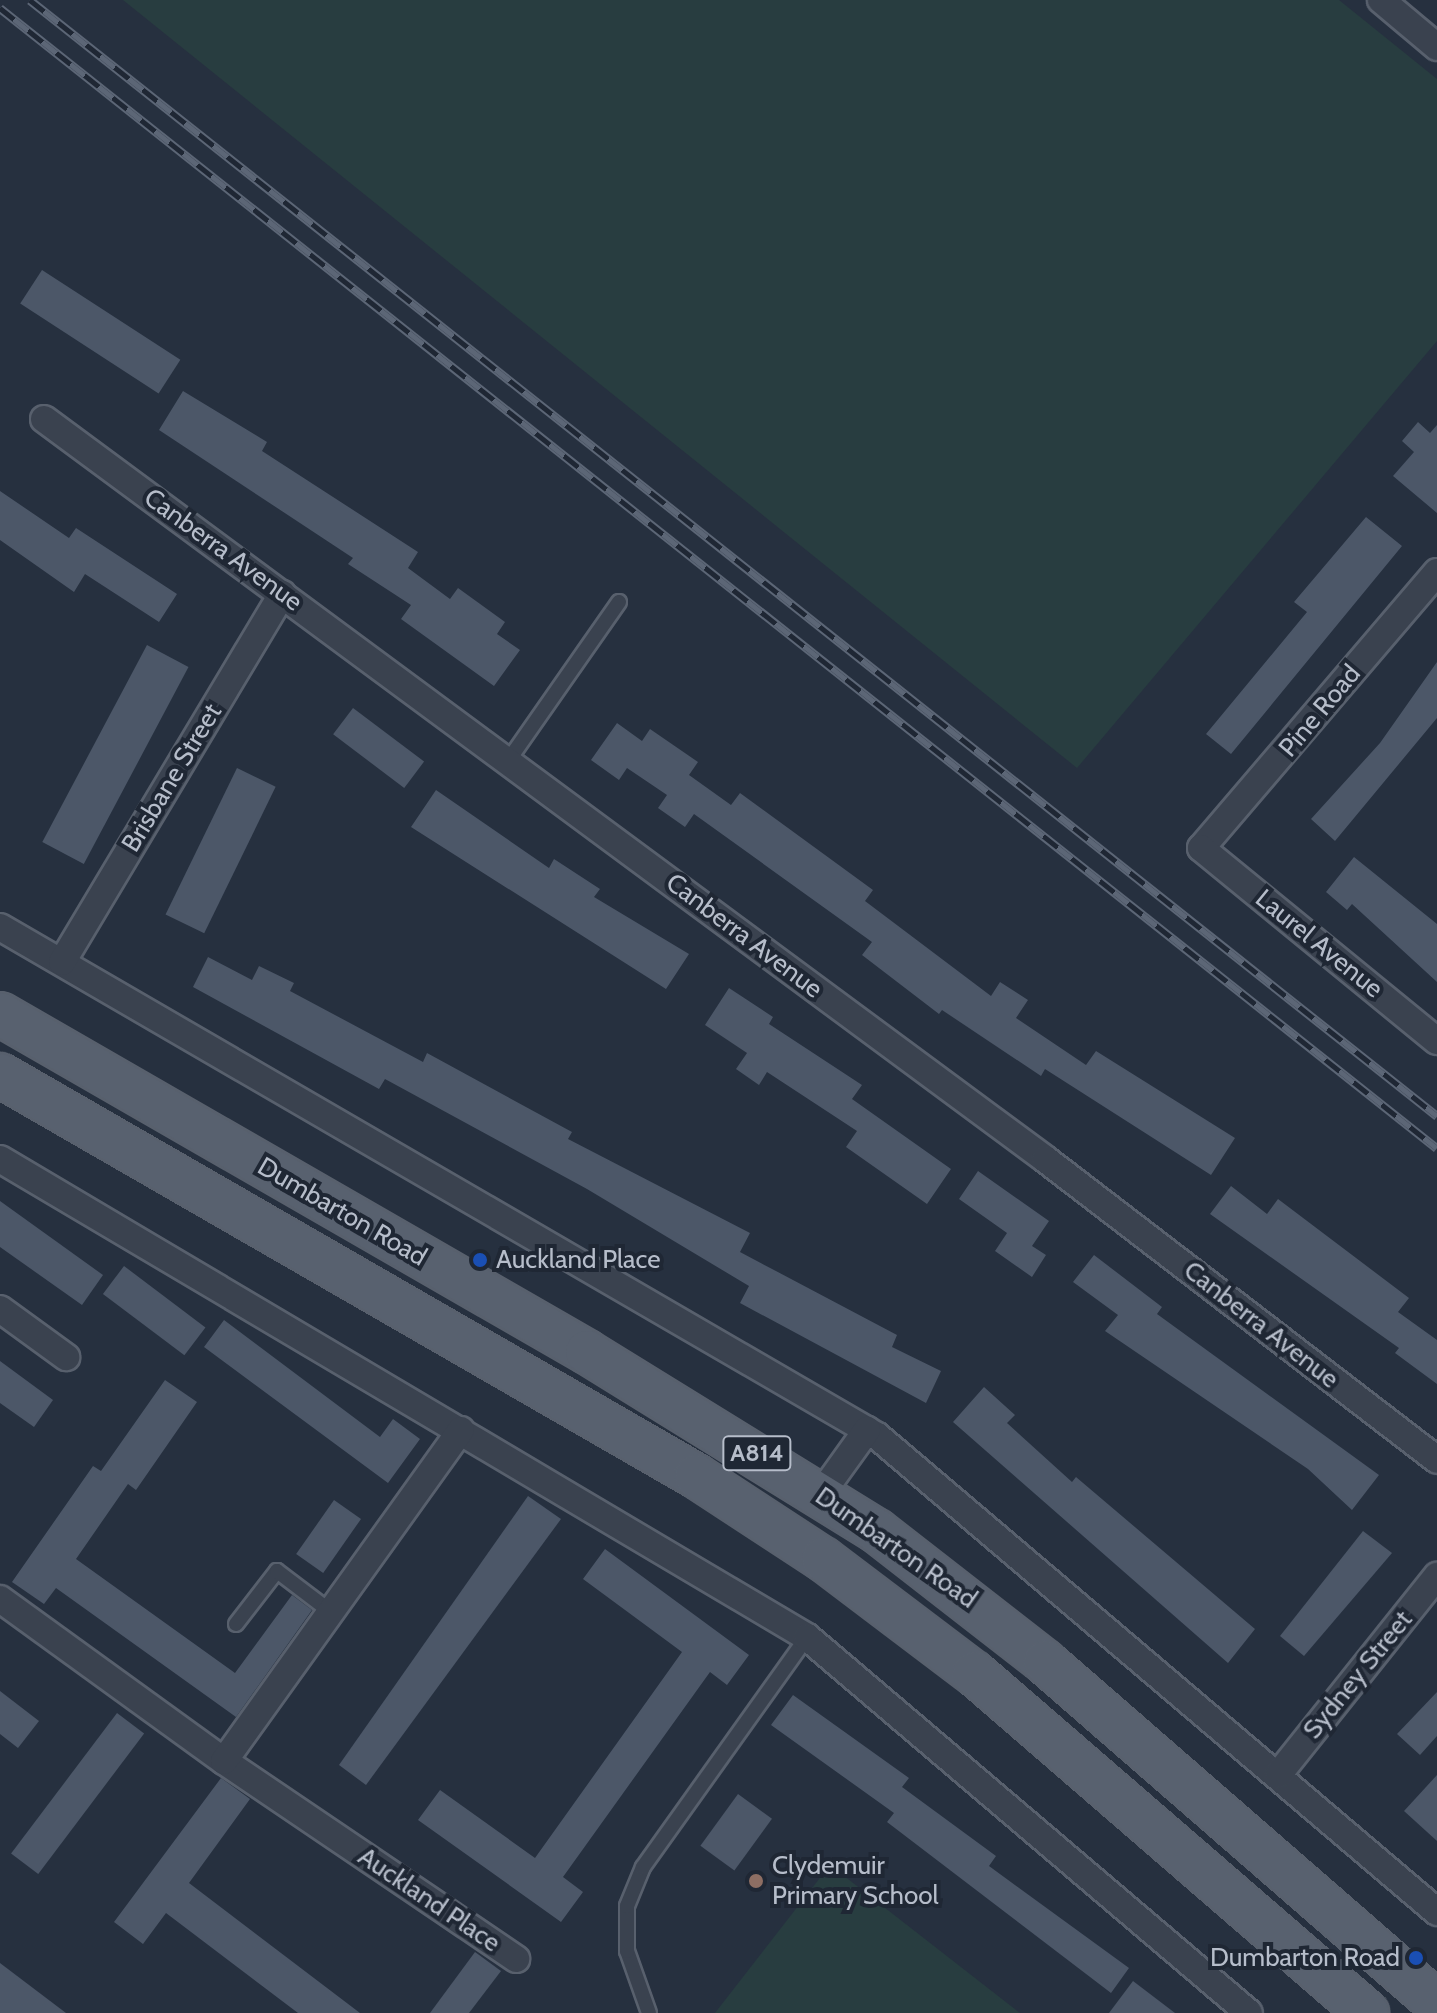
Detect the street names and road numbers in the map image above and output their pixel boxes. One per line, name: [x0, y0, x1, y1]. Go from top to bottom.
street label: Canberra Avenue: [138, 482, 308, 618]
street label: Pine Road: [1273, 659, 1367, 763]
street label: Brisbane Street: [116, 698, 228, 858]
street label: Canberra Avenue: [660, 867, 828, 1005]
street label: Laurel Avenue: [1249, 883, 1389, 1005]
street label: Dumbarton Road: [252, 1151, 432, 1273]
street label: Canberra Avenue: [1177, 1255, 1345, 1395]
road number: A814: [721, 1433, 793, 1473]
street label: Dumbarton Road: [809, 1481, 983, 1615]
street label: Sydney Street: [1297, 1605, 1419, 1745]
street label: Auckland Place: [352, 1841, 506, 1959]

